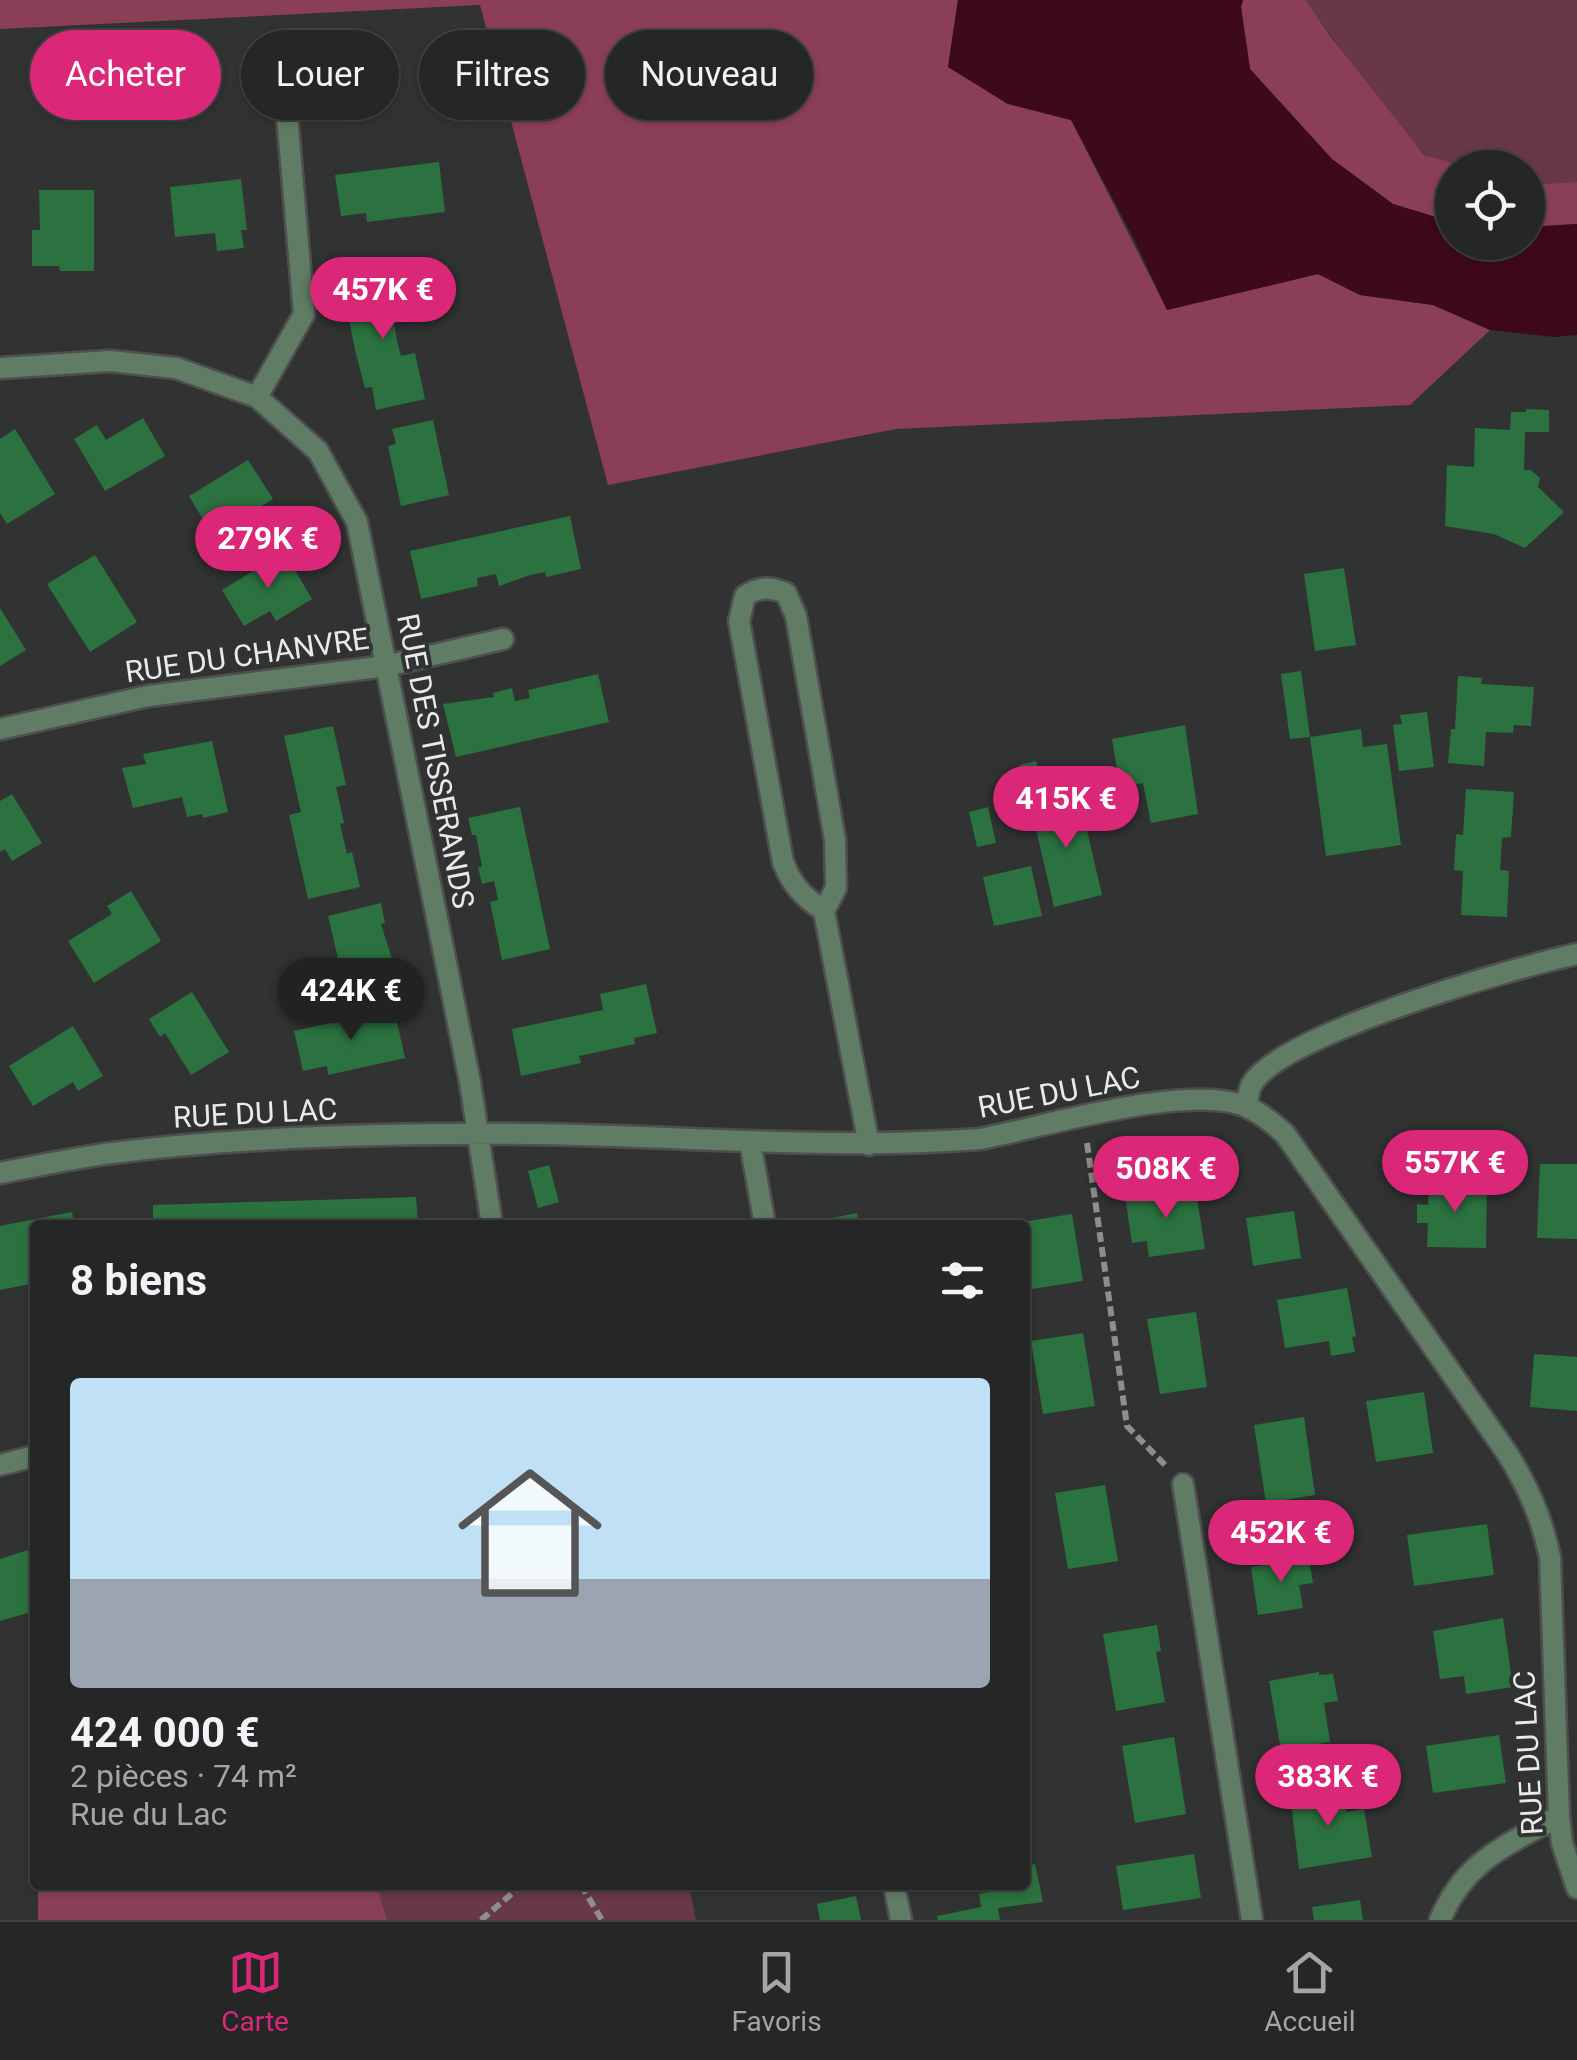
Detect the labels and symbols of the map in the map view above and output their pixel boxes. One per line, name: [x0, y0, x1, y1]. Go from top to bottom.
pin: 457K €: [302, 257, 464, 342]
pin: 279K €: [187, 506, 349, 591]
street label: RUE DES TISSERANDS: [390, 611, 482, 911]
street label: RUE DU CHANVRE: [123, 621, 371, 689]
pin: 415K €: [985, 766, 1147, 851]
pin: 424K €: [270, 958, 432, 1043]
street label: RUE DU LAC: [975, 1059, 1143, 1125]
street label: RUE DU LAC: [172, 1091, 338, 1135]
pin: 557K €: [1374, 1130, 1536, 1215]
pin: 508K €: [1085, 1136, 1247, 1221]
pin: 452K €: [1200, 1500, 1362, 1585]
street label: RUE DU LAC: [1506, 1670, 1550, 1836]
pin: 383K €: [1247, 1744, 1409, 1829]

